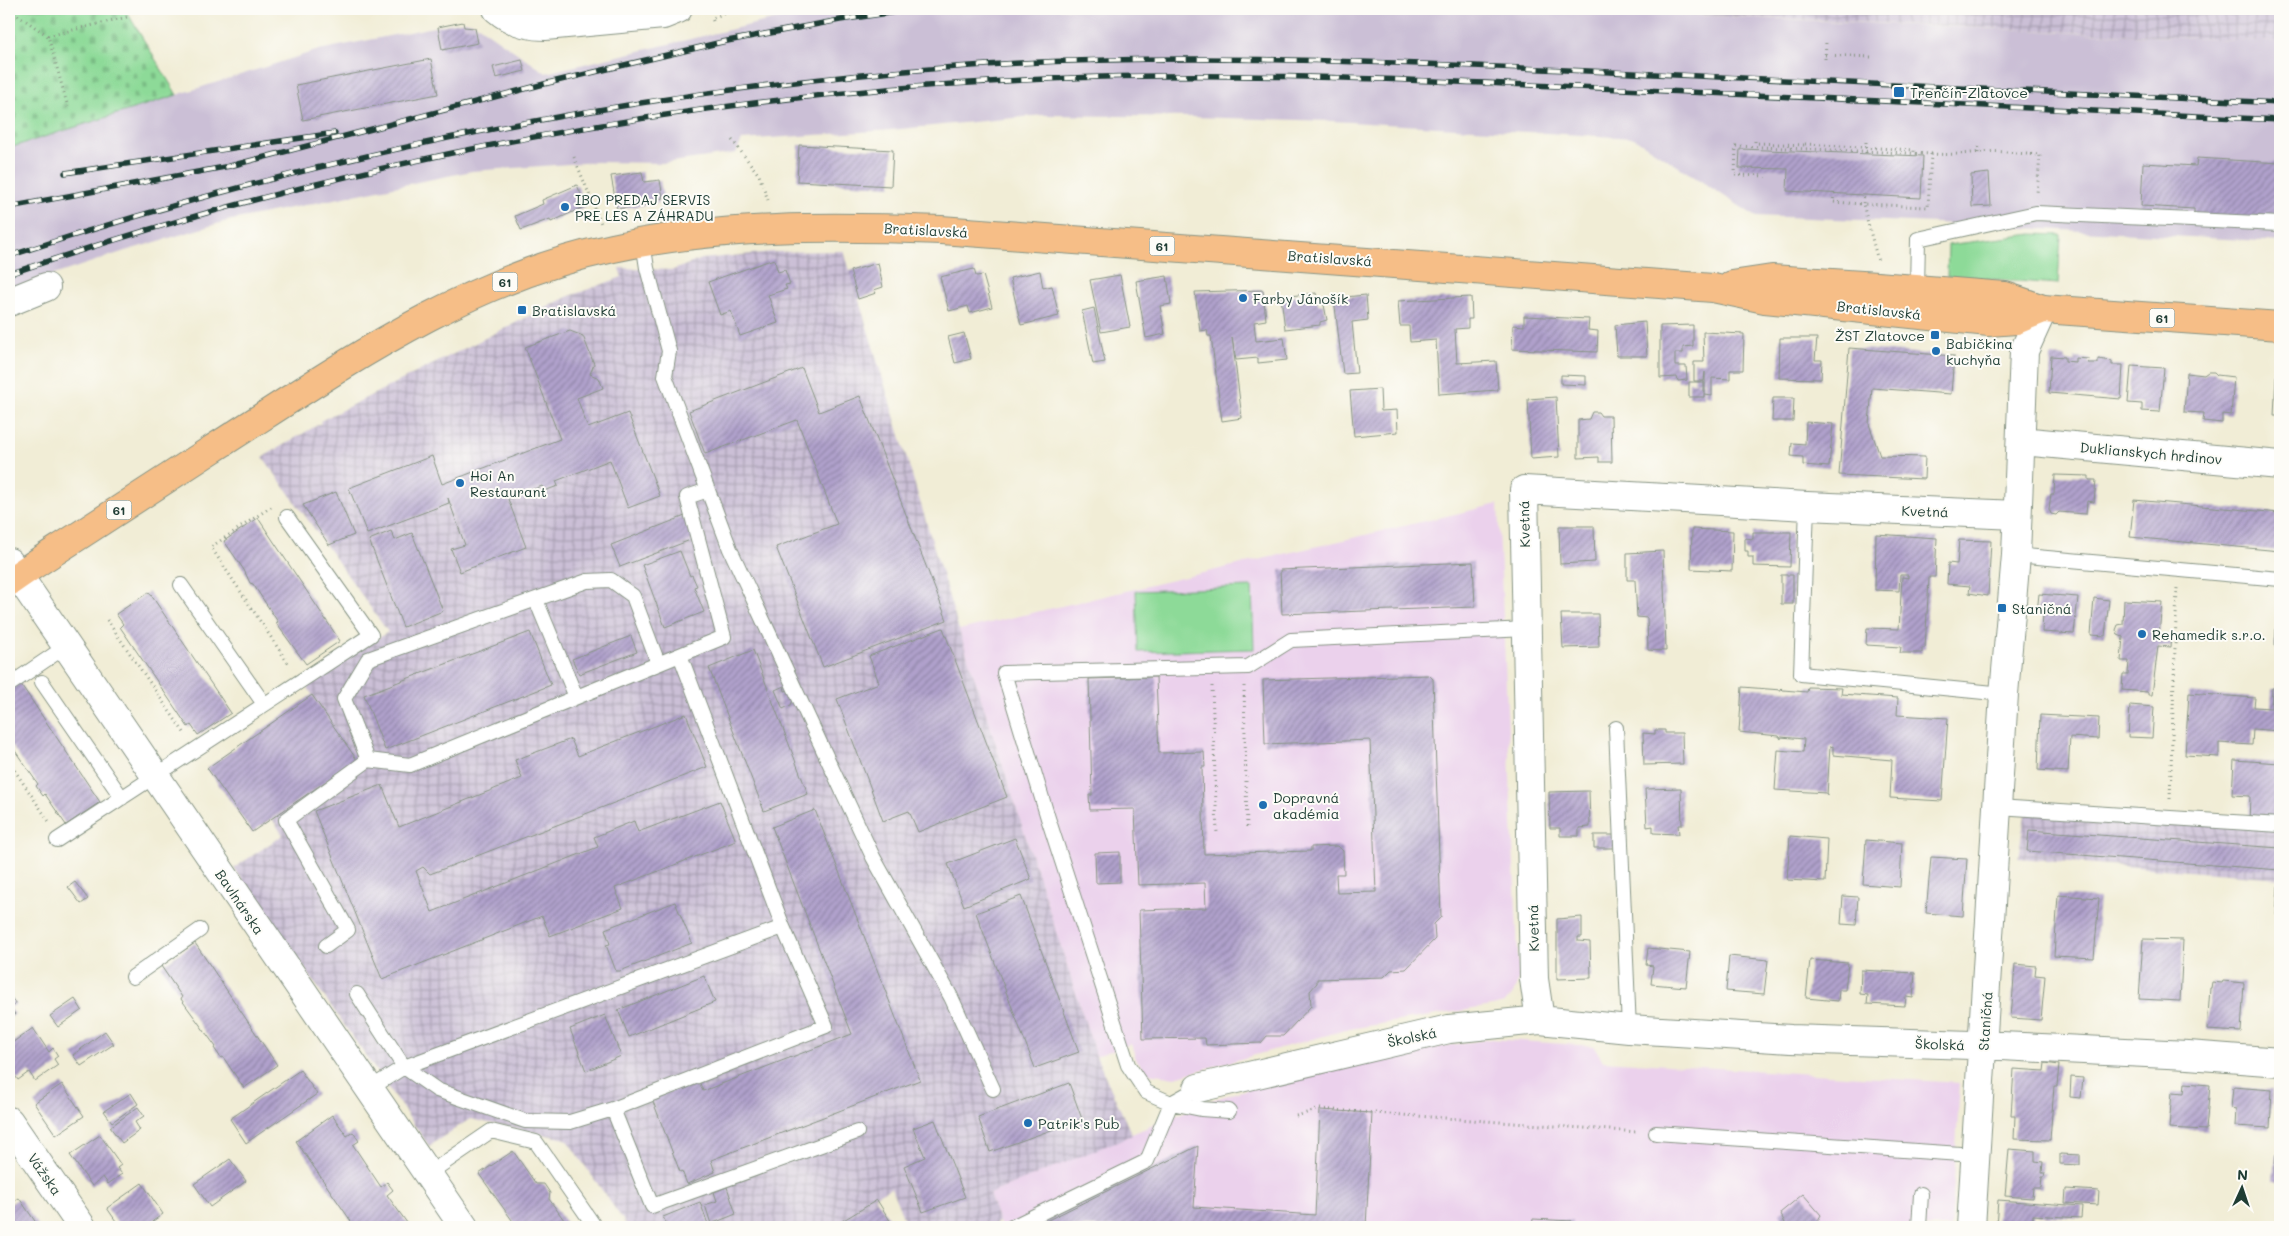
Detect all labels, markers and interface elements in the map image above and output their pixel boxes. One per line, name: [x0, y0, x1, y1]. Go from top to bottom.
place label: Trenčín-Zlatovce: [1910, 83, 2028, 102]
marker: Trenčín-Zlatovce: [1892, 85, 1906, 99]
place label: IBO PREDAJ SERVIS PRE LES A ZÁHRADU: [575, 190, 714, 225]
marker: IBO PREDAJ SERVIS PRE LES A ZÁHRADU: [559, 201, 571, 213]
street label: Bratislavská: [883, 218, 969, 242]
road number: 61: [1150, 237, 1174, 256]
street label: Bratislavská: [1287, 246, 1373, 270]
road number: 61: [492, 272, 518, 292]
place label: Farby Jánošík: [1253, 289, 1348, 308]
marker: Farby Jánošík: [1237, 292, 1249, 304]
street label: Bratislavská: [1836, 296, 1922, 324]
place label: Bratislavská: [532, 301, 616, 320]
marker: Bratislavská: [516, 304, 528, 316]
road number: 61: [2150, 308, 2174, 328]
place label: ŽST Zlatovce: [1835, 326, 1925, 345]
marker: ŽST Zlatovce: [1929, 329, 1941, 341]
place label: Babičkina kuchyňa: [1946, 334, 2013, 369]
marker: Babičkina kuchyňa: [1930, 345, 1942, 357]
street label: Duklianskych hrdinov: [2079, 437, 2223, 469]
place label: Hoi An Restaurant: [470, 466, 547, 501]
marker: Hoi An Restaurant: [454, 477, 466, 489]
road number: 61: [106, 500, 132, 520]
street label: Kvetná: [1514, 500, 1534, 548]
street label: Kvetná: [1901, 501, 1949, 521]
place label: Staničná: [2012, 599, 2072, 618]
marker: Staničná: [1996, 602, 2008, 614]
place label: Rehamedik s.r.o.: [2152, 625, 2266, 644]
marker: Rehamedik s.r.o.: [2136, 628, 2148, 640]
place label: Dopravná akadémia: [1273, 788, 1340, 823]
marker: Dopravná akadémia: [1257, 799, 1269, 811]
street label: Bavlnárska: [211, 866, 269, 938]
street label: Kvetná: [1523, 904, 1543, 952]
street label: Staničná: [1973, 991, 1997, 1051]
street label: Školská: [1386, 1023, 1438, 1051]
street label: Školská: [1915, 1034, 1965, 1054]
place label: Patrik's Pub: [1038, 1114, 1120, 1133]
marker: Patrik's Pub: [1022, 1117, 1034, 1129]
street label: Vážska: [24, 1149, 66, 1199]
north arrow: [2216, 1164, 2266, 1214]
text: N: [2237, 1165, 2249, 1184]

